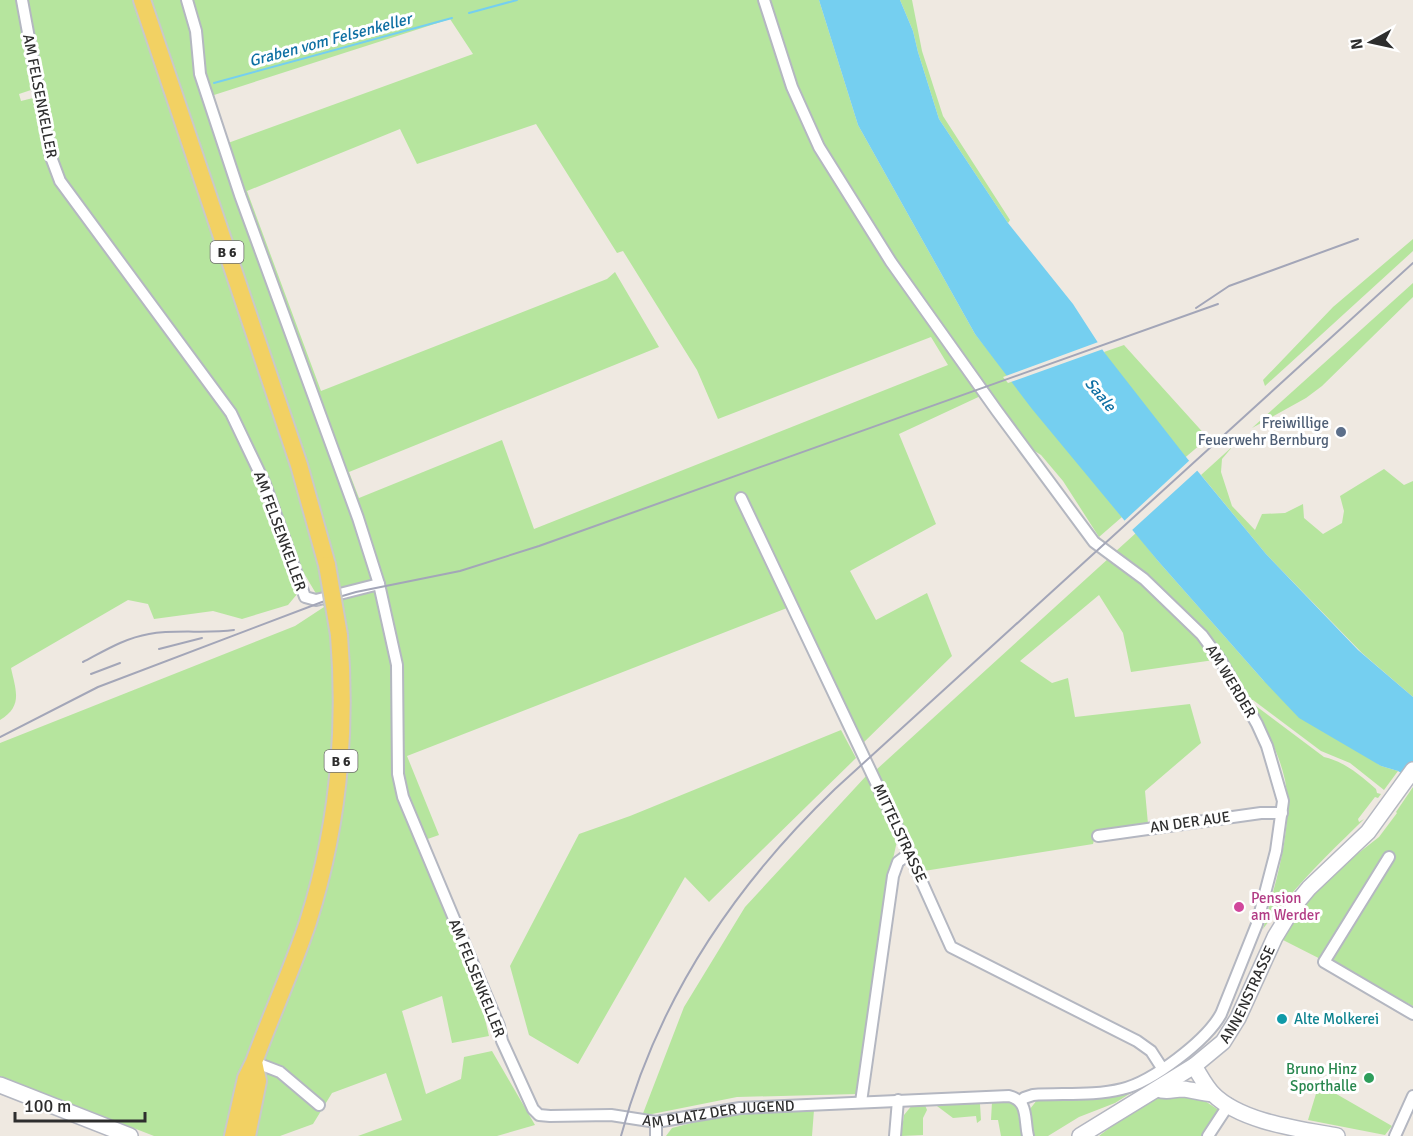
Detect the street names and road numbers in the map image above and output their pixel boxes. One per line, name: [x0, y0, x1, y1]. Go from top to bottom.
street label: AM FELSENKELLER: [19, 32, 61, 160]
road number: B 6: [210, 241, 244, 263]
street label: AM FELSENKELLER: [250, 469, 310, 593]
street label: AM WERDER: [1202, 641, 1260, 721]
road number: B 6: [324, 750, 358, 772]
street label: MITTELSTRASSE: [869, 781, 931, 885]
street label: AN DER AUE: [1149, 807, 1231, 837]
street label: AM FELSENKELLER: [445, 916, 509, 1040]
street label: ANNENSTRASSE: [1215, 943, 1279, 1047]
street label: AM PLATZ DER JUGEND: [641, 1097, 795, 1132]

